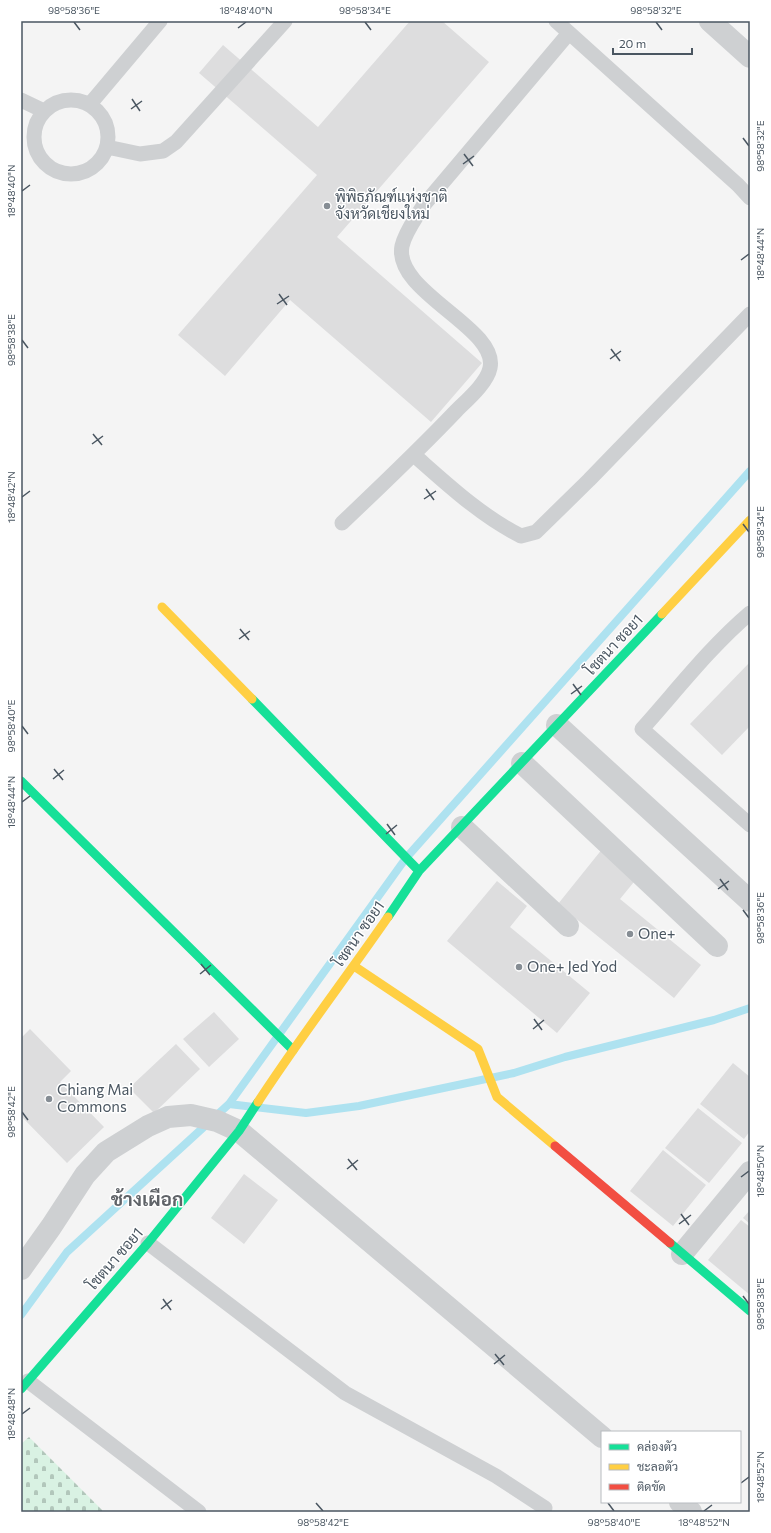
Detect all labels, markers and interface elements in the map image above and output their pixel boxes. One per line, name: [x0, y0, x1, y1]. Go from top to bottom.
text: 98°58'36"E: [48, 4, 100, 16]
text: 18°48'40"N: [220, 4, 272, 16]
text: 98°58'34"E: [339, 4, 391, 16]
text: 98°58'32"E: [630, 4, 682, 16]
scale bar: [613, 30, 692, 56]
text: 20 m: [619, 36, 646, 50]
text: 98°58'32"E: [754, 120, 766, 172]
text: 18°48'40"N: [5, 165, 17, 217]
place label: พิพิธภัณฑ์แห่งชาติ จังหวัดเชียงใหม่: [335, 187, 448, 222]
marker: พิพิธภัณฑ์แห่งชาติ จังหวัดเชียงใหม่: [322, 201, 332, 211]
text: 18°48'44"N: [754, 228, 766, 280]
text: 98°58'38"E: [5, 314, 17, 366]
text: 18°48'42"N: [5, 471, 17, 523]
text: 98°58'34"E: [754, 506, 766, 558]
street label: โชตนา ซอย1: [580, 610, 646, 679]
text: 98°58'40"E: [5, 700, 17, 752]
text: 18°48'44"N: [5, 776, 17, 828]
text: 98°58'36"E: [754, 892, 766, 944]
street label: โชตนา ซอย1: [328, 897, 388, 971]
place label: One+: [638, 924, 676, 942]
marker: One+: [625, 929, 635, 939]
place label: One+ Jed Yod: [527, 957, 617, 975]
marker: One+ Jed Yod: [514, 962, 524, 972]
place label: Chiang Mai Commons: [57, 1080, 133, 1115]
text: 98°58'42"E: [5, 1086, 17, 1138]
marker: Chiang Mai Commons: [44, 1094, 54, 1104]
text: 18°48'50"N: [754, 1145, 766, 1197]
district label: ช้างเผือก: [111, 1187, 183, 1210]
street label: โชตนา ซอย1: [82, 1224, 146, 1294]
text: 98°58'38"E: [754, 1278, 766, 1330]
text: 18°48'48"N: [5, 1388, 17, 1440]
legend: [601, 1431, 741, 1503]
text: คล่องตัว: [637, 1439, 677, 1453]
text: 18°48'52"N: [754, 1451, 766, 1503]
text: ชะลอตัว: [637, 1459, 678, 1473]
text: ติดขัด: [637, 1479, 666, 1493]
text: 98°58'42"E: [297, 1516, 349, 1528]
text: 98°58'40"E: [588, 1516, 640, 1528]
text: 18°48'52"N: [678, 1516, 730, 1528]

